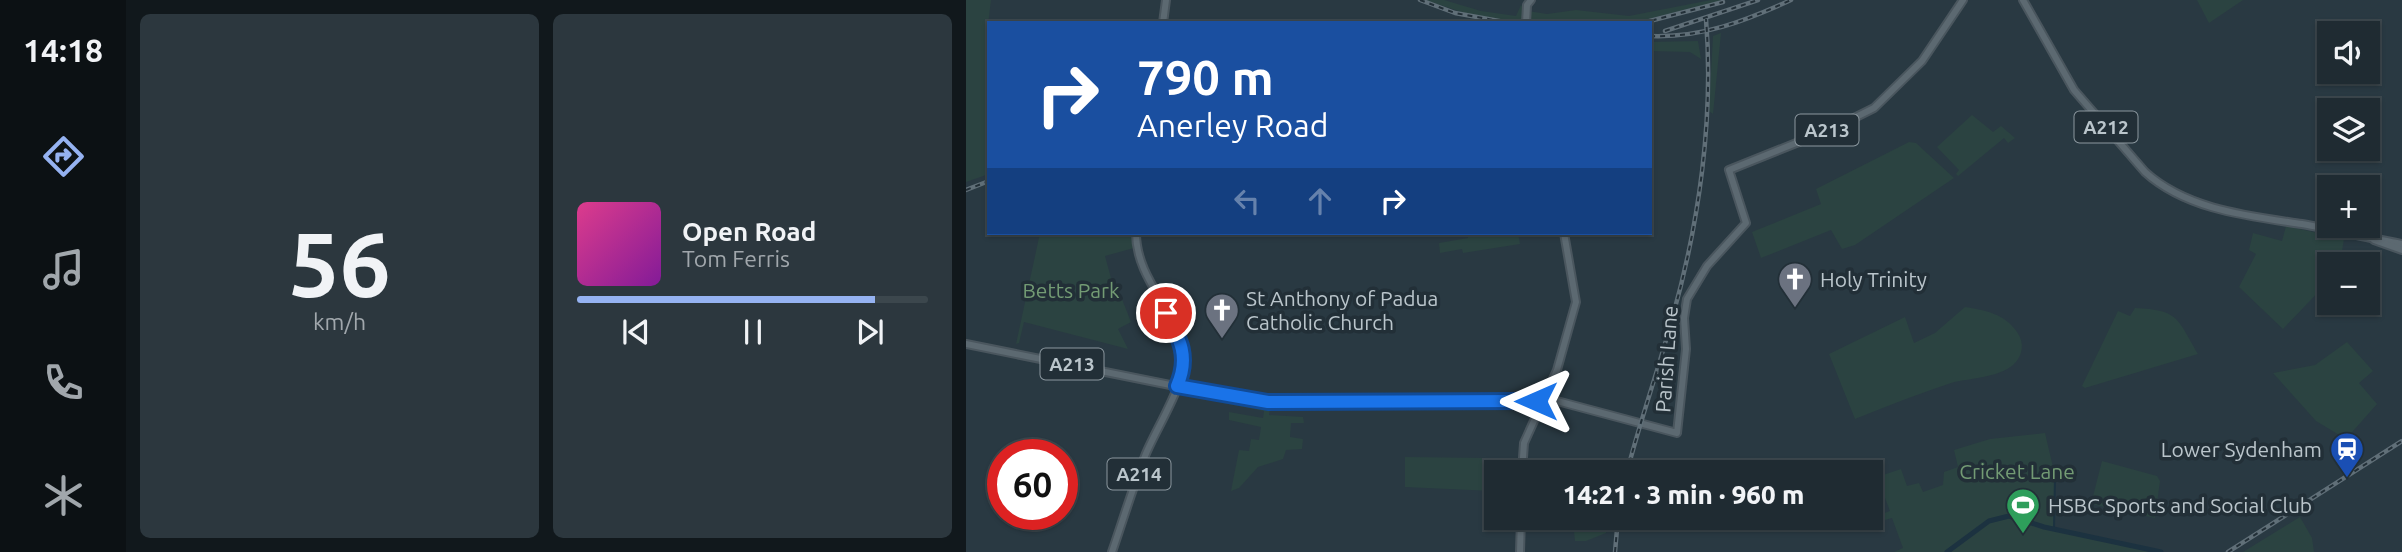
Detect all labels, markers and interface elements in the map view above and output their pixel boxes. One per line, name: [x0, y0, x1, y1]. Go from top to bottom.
map controls: [2317, 21, 2380, 315]
button: sound: [2317, 21, 2380, 84]
text: 14:18: [23, 32, 103, 68]
icon: right: [1022, 49, 1113, 140]
text: 790 m: [1137, 49, 1274, 104]
button: layers: [2317, 98, 2380, 161]
text: Anerley Road: [1137, 107, 1328, 143]
road number: A212: [2074, 111, 2138, 142]
road number: A213: [1796, 114, 1858, 146]
icon: directions: [39, 132, 88, 181]
button: +: [2317, 175, 2380, 238]
icon: left: [1228, 182, 1266, 220]
icon: ahead: [1301, 182, 1339, 220]
icon: right: [1374, 182, 1412, 220]
text: 56: [288, 212, 391, 314]
text: Open Road: [682, 217, 816, 246]
icon: music: [39, 245, 88, 294]
text: Tom Ferris: [682, 246, 790, 271]
button: −: [2317, 252, 2380, 315]
church icon: Holy Trinity: [1776, 260, 1814, 309]
place label: Holy Trinity: [1820, 267, 1927, 291]
park label: Betts Park: [1022, 278, 1120, 302]
pin: [1136, 283, 1196, 343]
place label: St Anthony of Padua Catholic Church: [1246, 286, 1438, 334]
church icon: St Anthony of Padua Catholic Church: [1203, 291, 1241, 340]
icon: arrive: [1147, 294, 1185, 332]
street label: Parish Lane: [1650, 305, 1682, 413]
text: km/h: [313, 309, 366, 334]
icon: previous: [617, 313, 655, 351]
icon: pause: [734, 313, 772, 351]
icon: next: [851, 313, 889, 351]
road number: A213: [1040, 348, 1104, 380]
icon: phone: [39, 358, 88, 407]
position arrow: [1499, 364, 1573, 438]
station icon: Lower Sydenham: [2328, 430, 2366, 479]
place label: Lower Sydenham: [2161, 437, 2322, 461]
speed limit sign: 60: [987, 439, 1078, 530]
road number: A214: [1108, 458, 1170, 489]
park label: Cricket Lane: [1959, 459, 2075, 483]
icon: climate: [39, 471, 88, 520]
text: 14:21 · 3 min · 960 m: [1563, 480, 1804, 509]
sports icon: HSBC Sports and Social Club: [2004, 486, 2042, 535]
place label: HSBC Sports and Social Club: [2048, 493, 2312, 517]

